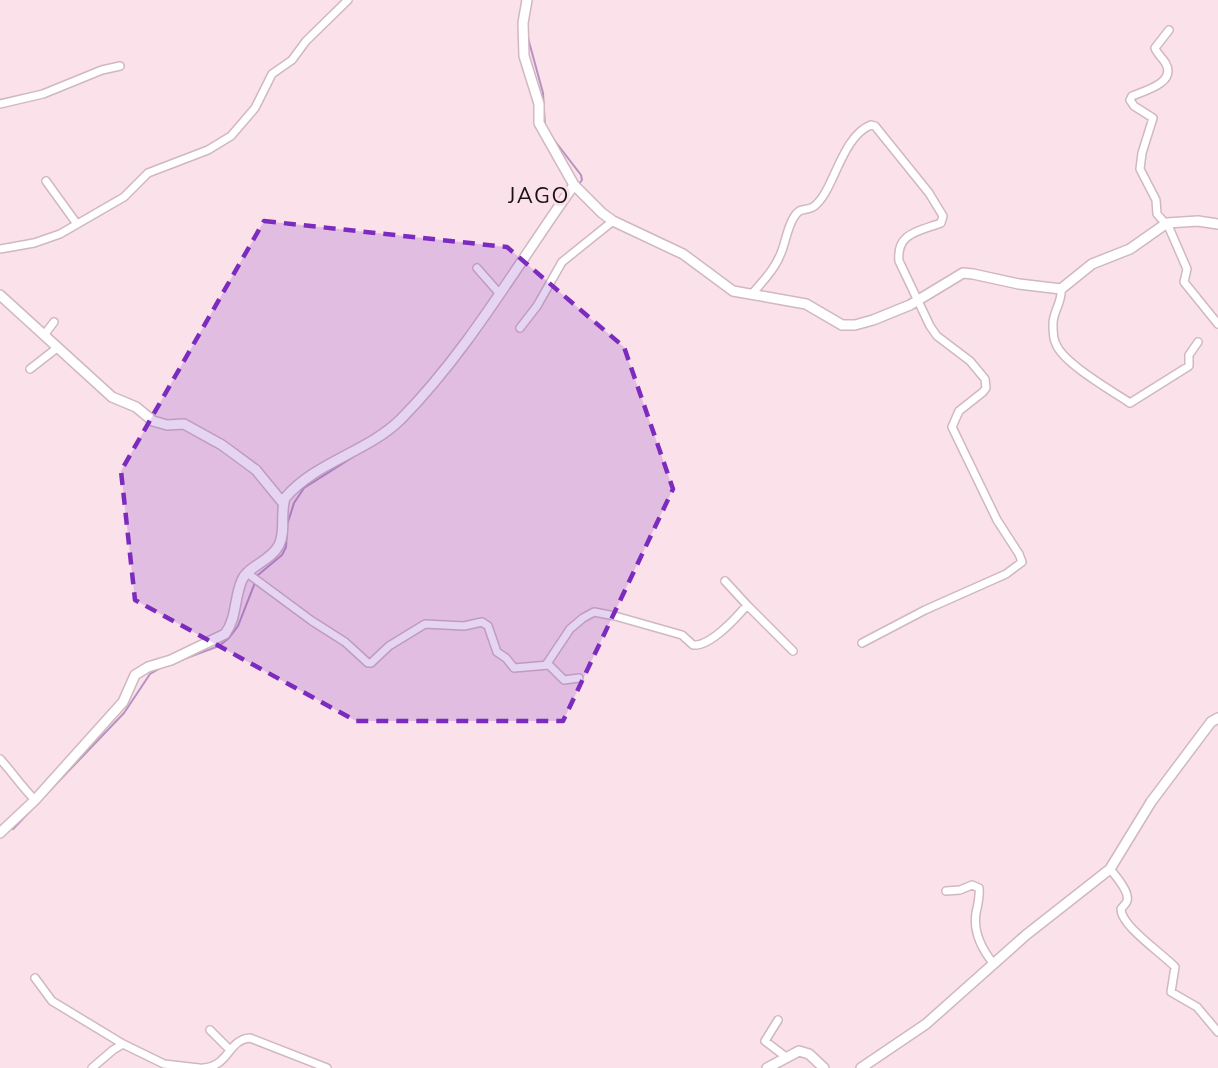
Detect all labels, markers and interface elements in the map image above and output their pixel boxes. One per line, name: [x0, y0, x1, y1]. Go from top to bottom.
district label: JAGO: [507, 181, 570, 211]

